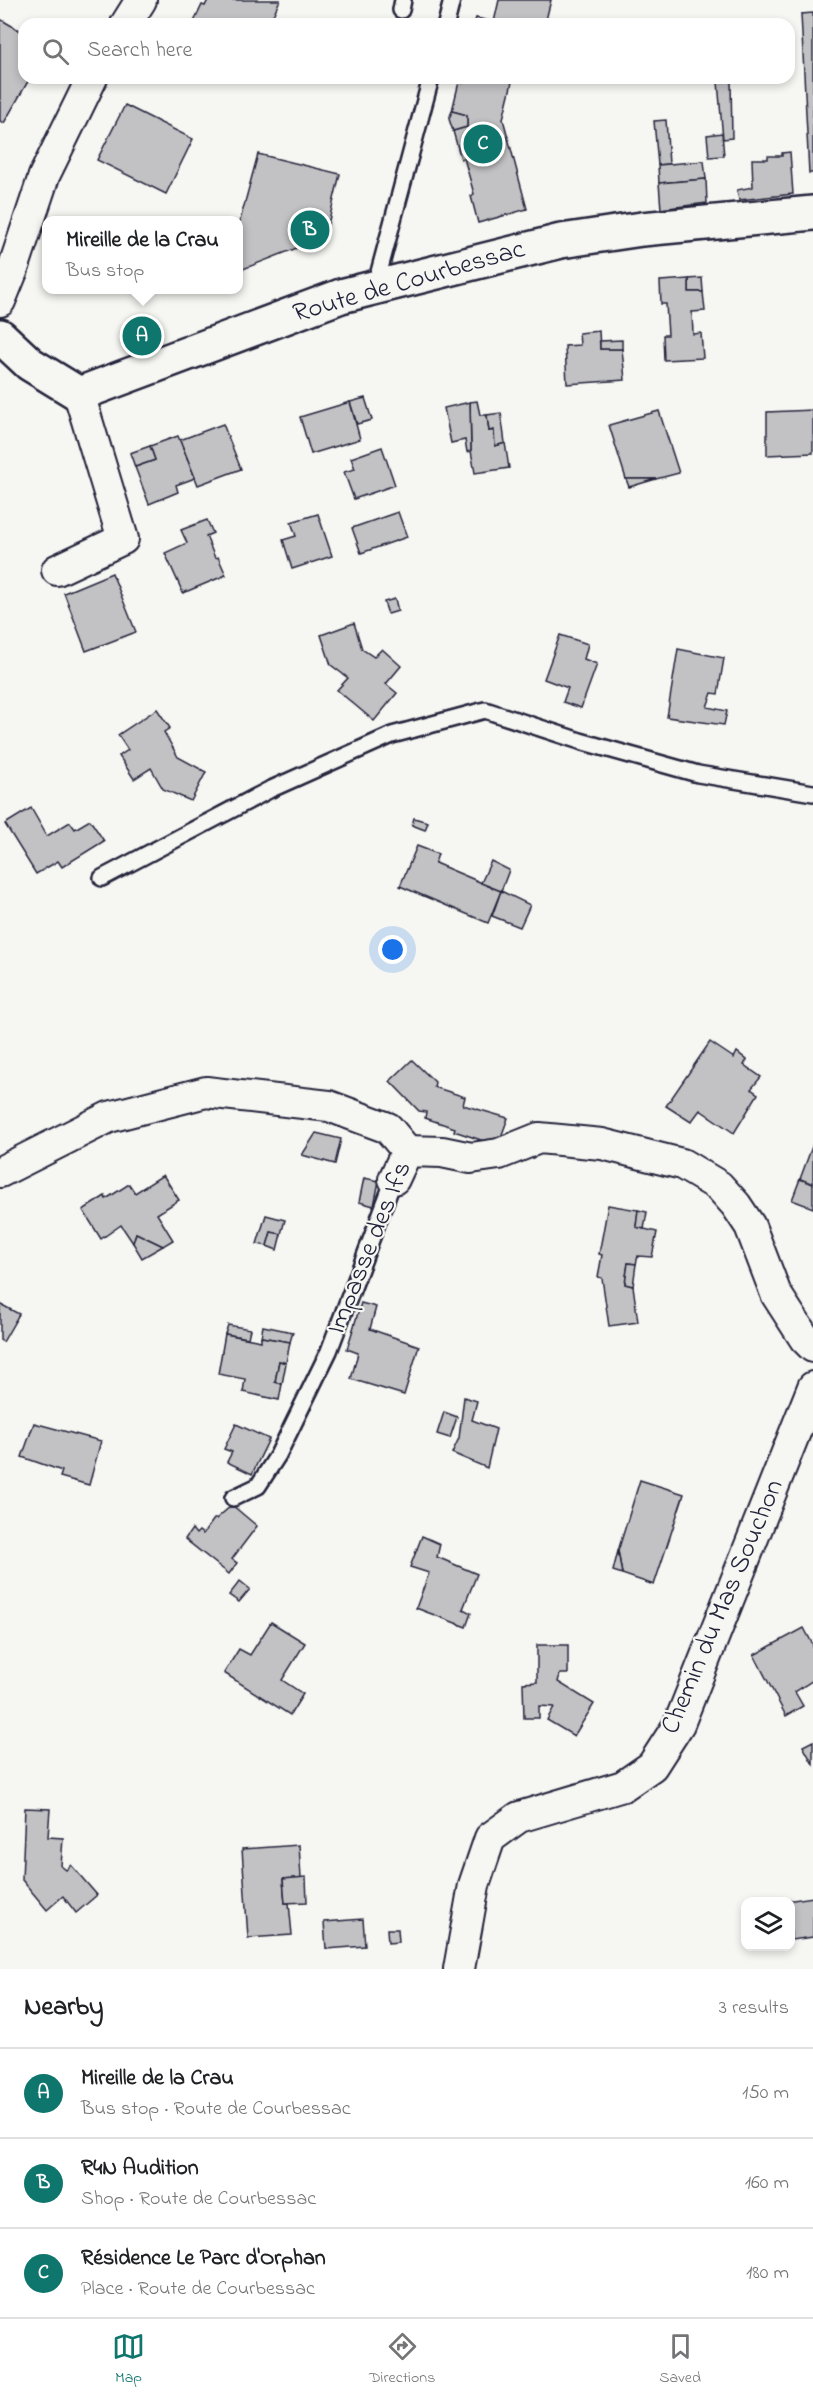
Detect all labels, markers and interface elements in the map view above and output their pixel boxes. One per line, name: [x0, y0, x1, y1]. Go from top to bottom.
search box: [18, 18, 795, 84]
icon: search: [39, 35, 72, 68]
text: Search here: [87, 35, 192, 67]
pin: C: [464, 122, 502, 166]
pin: B: [290, 208, 330, 252]
popup: [42, 216, 243, 294]
text: Mireille de la Crau: [66, 225, 219, 257]
street label: Route de Courbessac: [289, 230, 529, 334]
text: Bus stop: [66, 257, 144, 286]
pin: A: [122, 314, 162, 358]
your location: [378, 935, 407, 964]
street label: Impasse des Ifs: [318, 1156, 422, 1340]
street label: Chemin du Mas Souchon: [652, 1474, 794, 1740]
map controls: [741, 1897, 795, 1951]
button: layers: [741, 1897, 795, 1951]
text: Nearby: [24, 1989, 103, 2027]
text: 3 results: [719, 1994, 789, 2023]
text: Mireille de la Crau: [81, 2063, 234, 2095]
text: A: [37, 2079, 50, 2108]
text: 150 m: [742, 2079, 789, 2108]
text: Bus stop · Route de Courbessac: [81, 2095, 351, 2124]
text: R4N Audition: [81, 2153, 199, 2185]
text: B: [37, 2169, 50, 2198]
text: 160 m: [745, 2169, 789, 2198]
text: Shop · Route de Courbessac: [81, 2185, 316, 2214]
text: Résidence Le Parc d'Orphan: [81, 2243, 326, 2275]
text: C: [38, 2259, 49, 2288]
text: 180 m: [746, 2259, 789, 2288]
text: Place · Route de Courbessac: [81, 2275, 315, 2304]
tab: Map: [112, 2330, 145, 2390]
tab: Directions: [369, 2330, 435, 2390]
tab: Saved: [659, 2330, 701, 2390]

